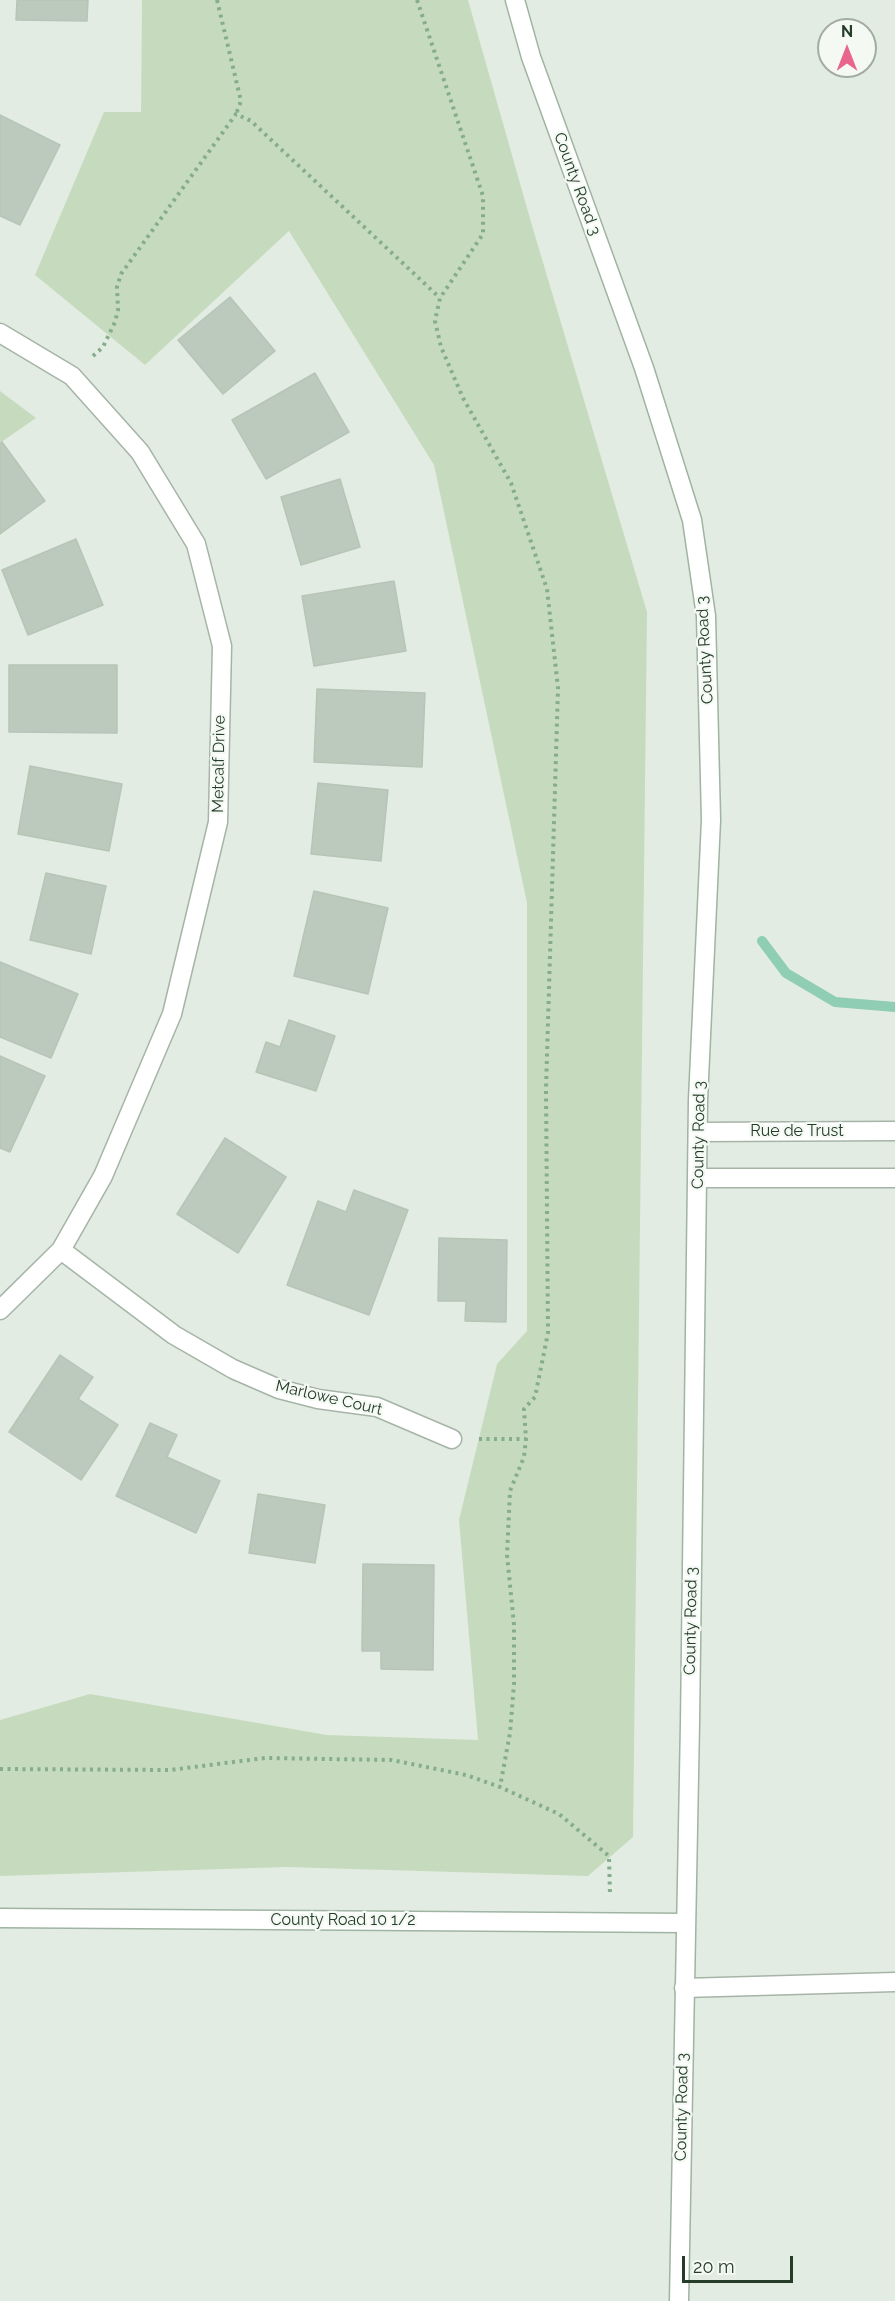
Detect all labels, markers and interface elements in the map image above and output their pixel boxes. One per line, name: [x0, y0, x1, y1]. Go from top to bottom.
north arrow: [817, 18, 877, 78]
text: N: [841, 22, 853, 41]
street label: County Road 3: [549, 130, 605, 238]
street label: County Road 3: [693, 595, 717, 705]
street label: Metcalf Drive: [209, 715, 229, 813]
street label: County Road 3: [688, 1081, 710, 1189]
street label: Rue de Trust: [750, 1121, 844, 1141]
street label: Marlowe Court: [274, 1376, 384, 1420]
street label: County Road 3: [680, 1567, 702, 1675]
street label: County Road 10 1/2: [271, 1910, 415, 1930]
street label: County Road 3: [671, 2053, 693, 2161]
scale bar: [685, 2244, 796, 2282]
text: 20 m: [693, 2256, 735, 2277]

